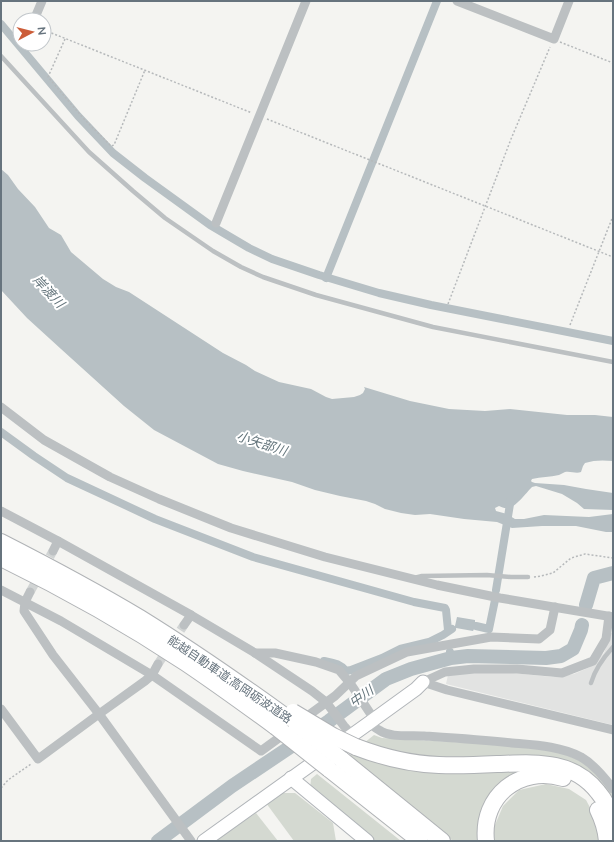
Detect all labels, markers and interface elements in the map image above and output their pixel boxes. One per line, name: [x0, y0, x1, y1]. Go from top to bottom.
north arrow: [12, 12, 52, 52]
text: N: [34, 26, 49, 36]
water label: 岸渡川: [30, 271, 70, 312]
water label: 小矢部川: [235, 427, 291, 459]
street label: 能越自動車道;高岡砺波道路: [165, 632, 295, 726]
water label: 中川: [346, 681, 378, 710]

